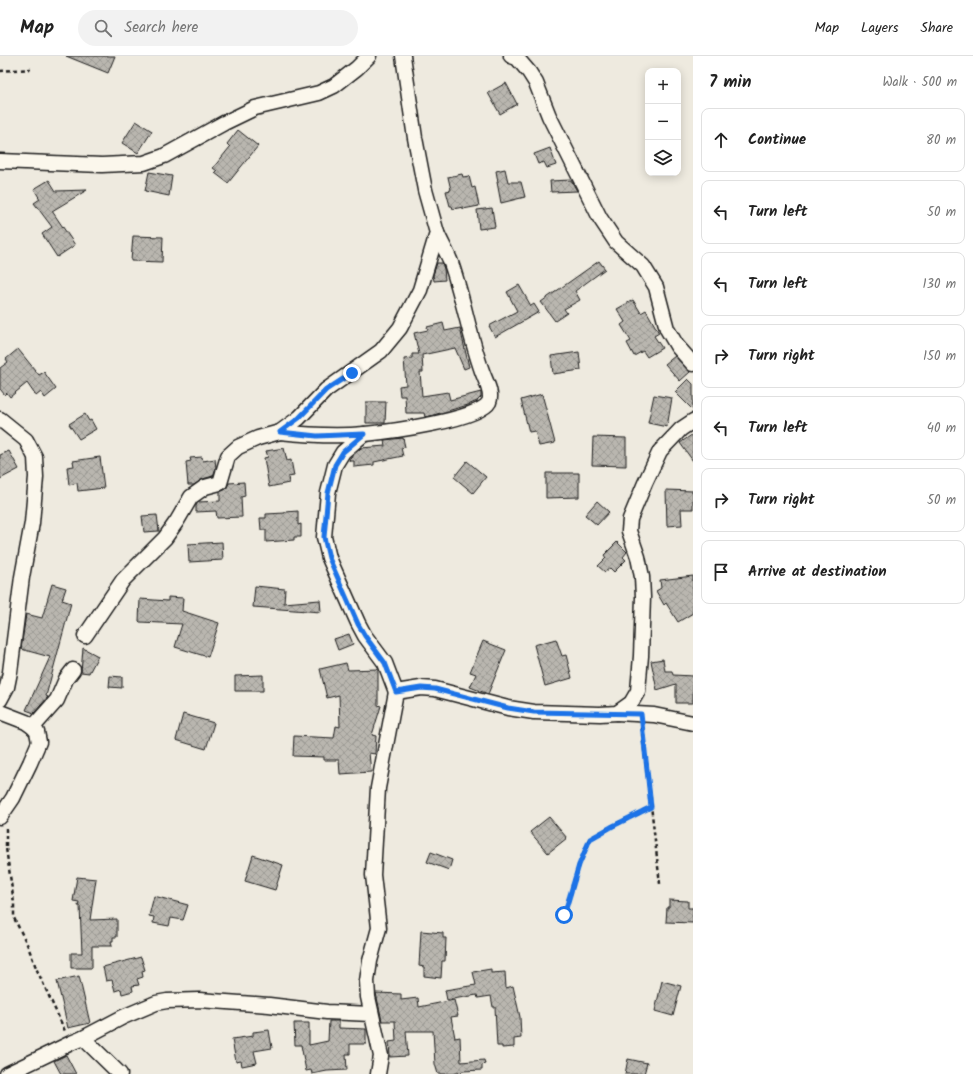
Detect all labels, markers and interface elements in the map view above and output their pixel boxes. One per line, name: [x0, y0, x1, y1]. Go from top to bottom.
search box: [78, 10, 358, 46]
text: Map: [20, 13, 54, 43]
text: Search here: [124, 16, 198, 40]
icon: search: [92, 17, 114, 39]
text: Map: [815, 17, 839, 39]
text: Layers: [861, 17, 899, 39]
text: Share: [921, 17, 953, 39]
map controls: [645, 68, 681, 176]
button: +: [645, 68, 681, 104]
text: 7 min: [709, 69, 751, 96]
text: Walk · 500 m: [882, 72, 957, 93]
button: −: [645, 104, 681, 140]
text: Continue: [748, 128, 806, 152]
icon: ahead: [710, 129, 732, 151]
text: 80 m: [926, 130, 956, 151]
button: layers: [645, 140, 681, 176]
text: Turn left: [748, 200, 808, 224]
icon: left: [710, 201, 732, 223]
text: 50 m: [927, 202, 956, 223]
text: Turn left: [748, 272, 808, 296]
icon: left: [710, 273, 732, 295]
text: 130 m: [922, 274, 956, 295]
text: Turn right: [748, 344, 815, 368]
icon: right: [710, 345, 732, 367]
text: 150 m: [923, 346, 956, 367]
route end: [343, 364, 361, 382]
text: Turn left: [748, 416, 808, 440]
icon: left: [710, 417, 732, 439]
text: 40 m: [927, 418, 956, 439]
text: Turn right: [748, 488, 815, 512]
icon: right: [710, 489, 732, 511]
text: 50 m: [927, 490, 956, 511]
text: Arrive at destination: [748, 560, 887, 584]
icon: arrive: [710, 561, 732, 583]
route start: [555, 906, 573, 924]

